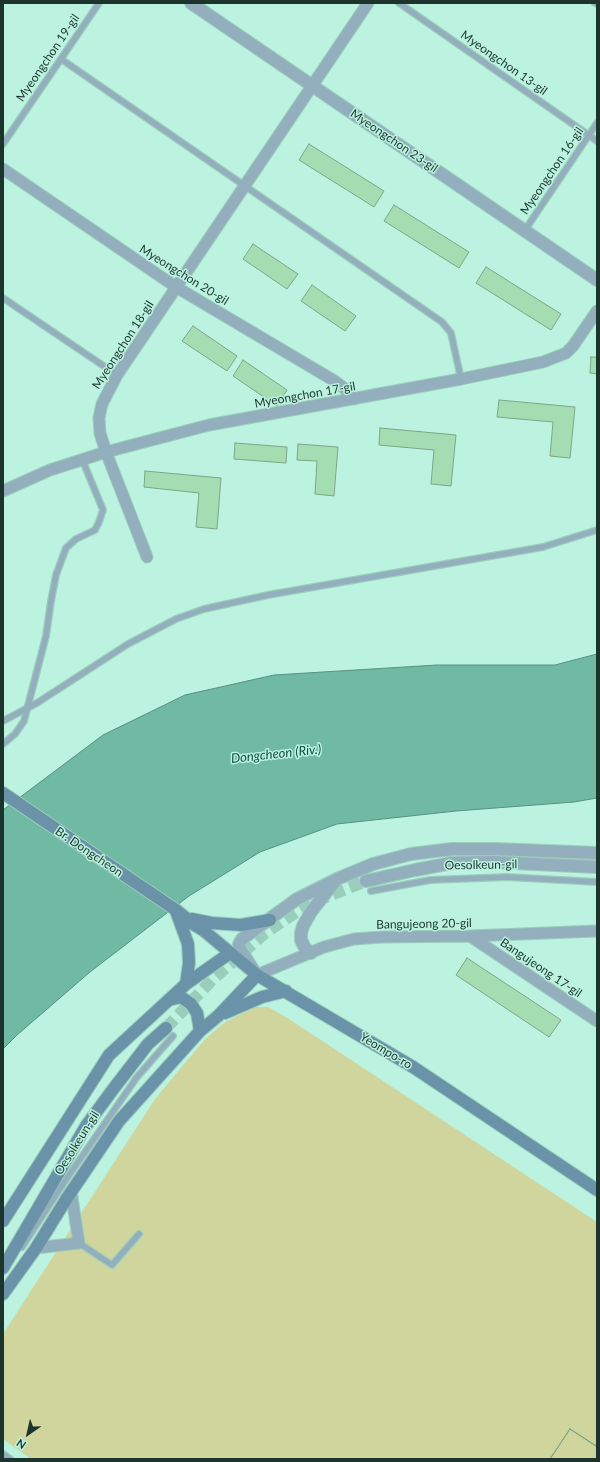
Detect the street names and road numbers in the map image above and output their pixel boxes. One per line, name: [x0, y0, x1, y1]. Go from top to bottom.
street label: Myeongchon 19-gil: [13, 12, 83, 104]
street label: Myeongchon 13-gil: [458, 28, 550, 98]
street label: Myeongchon 23-gil: [348, 106, 440, 176]
street label: Myeongchon 16-gil: [517, 125, 587, 217]
street label: Myeongchon 20-gil: [137, 242, 231, 308]
street label: Myeongchon 18-gil: [89, 298, 157, 392]
street label: Myeongchon 17-gil: [253, 379, 357, 411]
street label: Br. Dongcheon: [52, 824, 126, 880]
street label: Oesolkeun-gil: [445, 857, 517, 873]
street label: Bangujeong 20-gil: [376, 916, 472, 932]
street label: Bangujeong 17-gil: [497, 935, 585, 1001]
street label: Yeompo-ro: [357, 1030, 415, 1072]
street label: Oesolkeun-gil: [52, 1108, 102, 1178]

